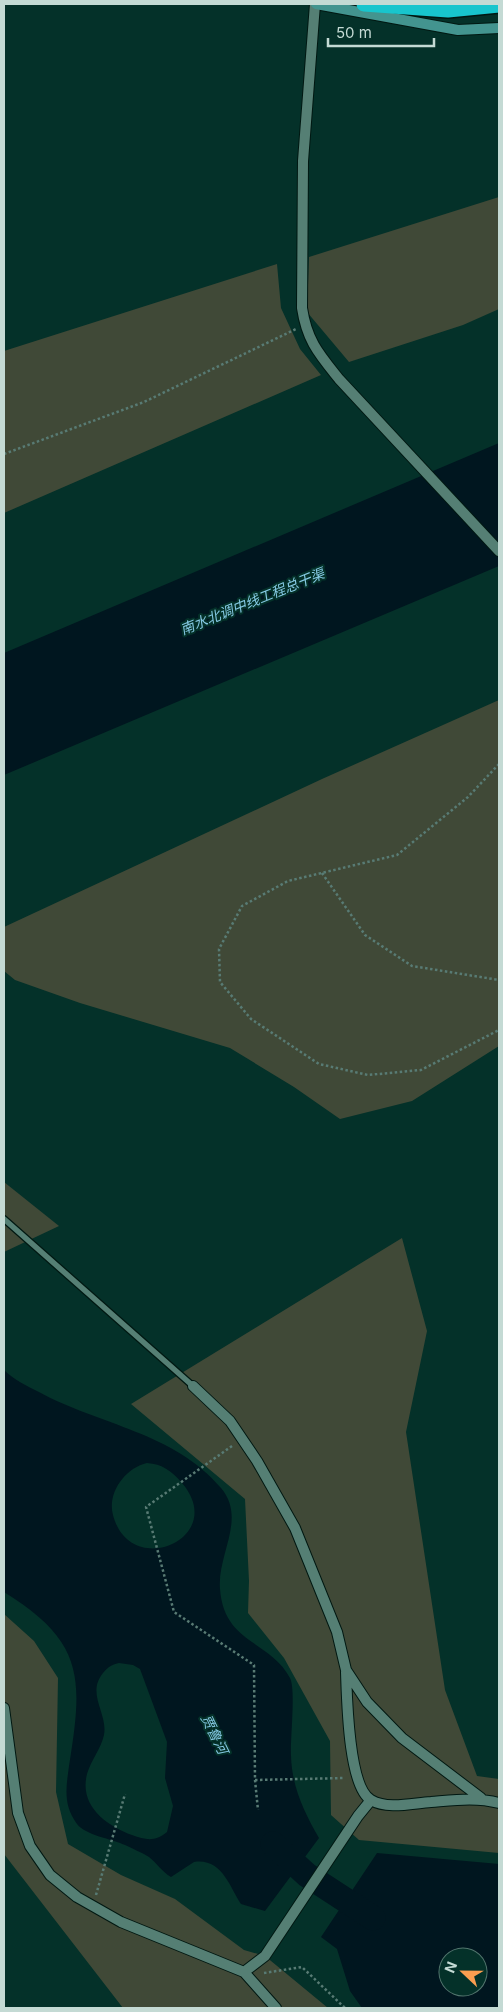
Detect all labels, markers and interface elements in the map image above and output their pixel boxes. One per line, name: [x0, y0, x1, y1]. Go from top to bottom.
scale bar: [328, 15, 434, 47]
text: 50 m: [336, 23, 372, 42]
water label: 南水北调中线工程总干渠: [177, 564, 328, 638]
water label: 贾鲁河: [198, 1711, 233, 1759]
north arrow: [438, 1947, 488, 1997]
text: N: [441, 1959, 460, 1975]

